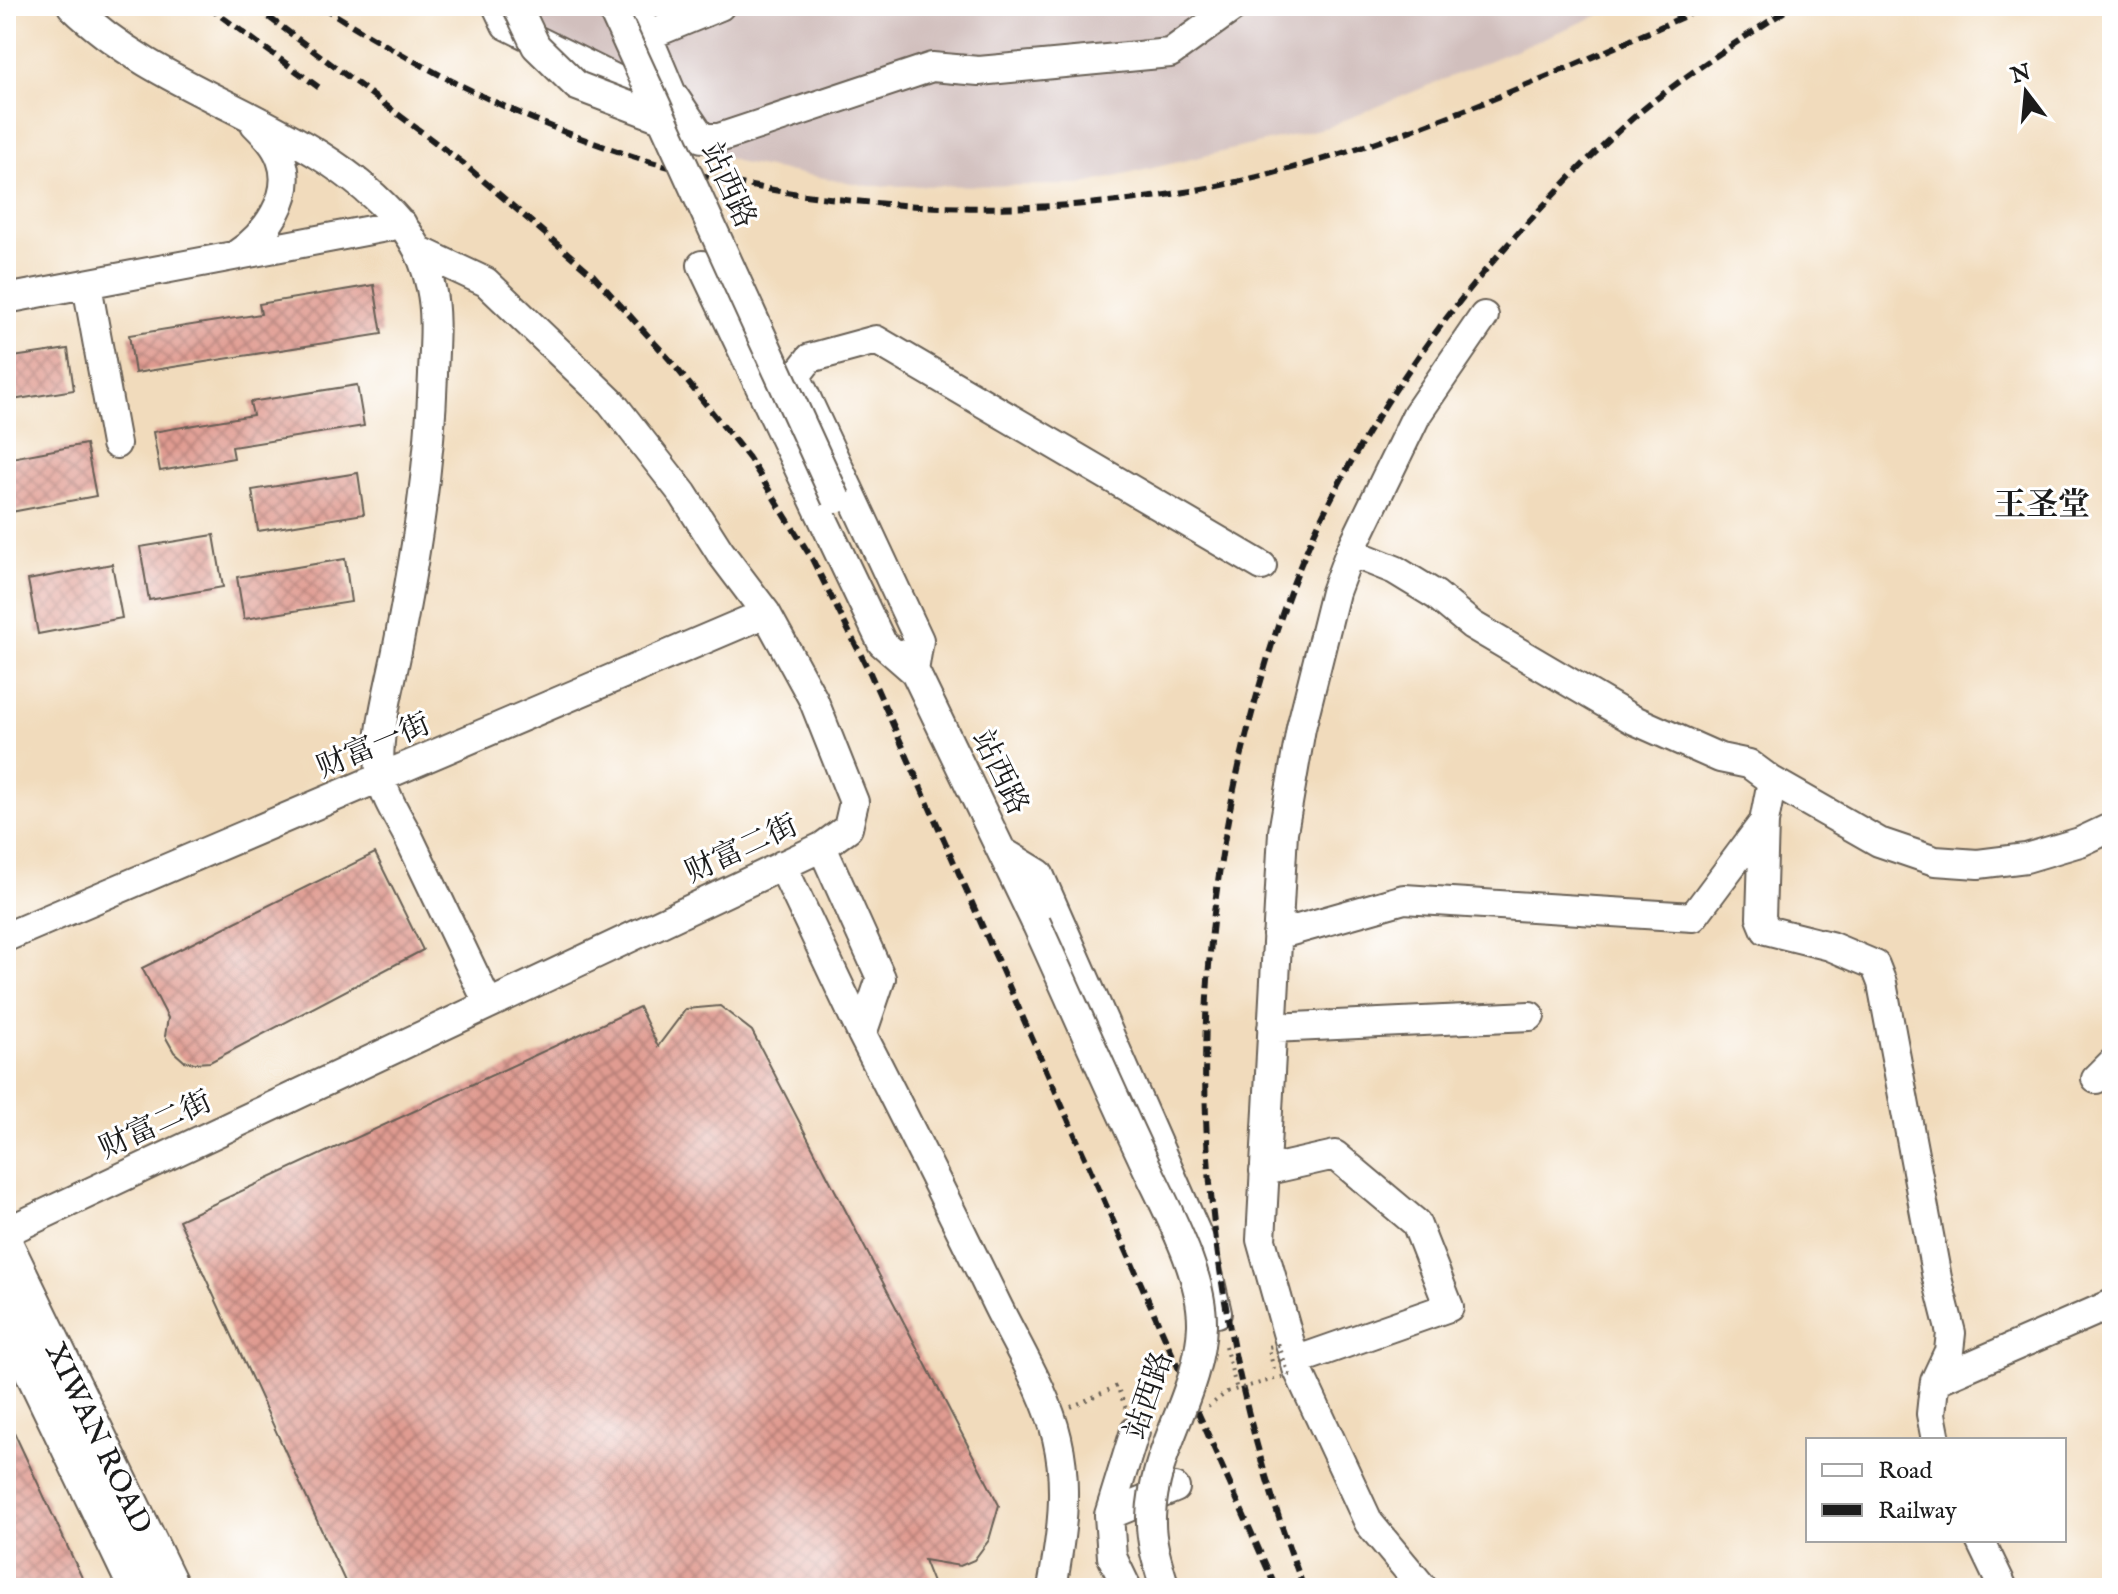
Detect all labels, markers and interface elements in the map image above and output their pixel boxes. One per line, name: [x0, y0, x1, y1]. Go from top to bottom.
north arrow: [1986, 52, 2066, 132]
text: N: [2007, 59, 2034, 91]
street label: 站西路: [691, 137, 763, 235]
district label: 王圣堂: [1994, 486, 2090, 527]
street label: 财富一街: [311, 706, 436, 788]
street label: 站西路: [962, 724, 1036, 822]
street label: 财富二街: [679, 807, 804, 892]
street label: 财富二街: [93, 1083, 218, 1168]
street label: XIWAN ROAD: [35, 1337, 160, 1540]
street label: 站西路: [1117, 1347, 1183, 1444]
legend: [1806, 1438, 2066, 1542]
text: Road: [1878, 1456, 1932, 1487]
text: Railway: [1878, 1496, 1957, 1527]

